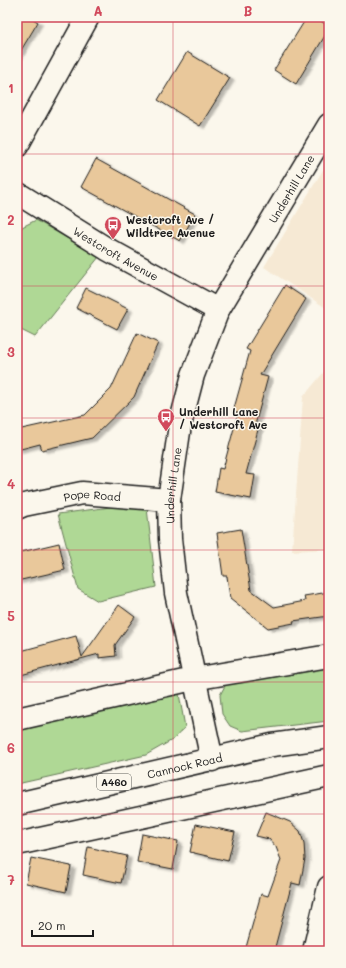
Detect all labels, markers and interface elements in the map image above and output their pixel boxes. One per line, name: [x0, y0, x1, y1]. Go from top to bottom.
text: A: [93, 2, 103, 19]
text: B: [244, 2, 253, 19]
text: 1: [8, 79, 14, 96]
street label: Underhill Lane: [265, 151, 317, 225]
text: 2: [7, 211, 15, 228]
place label: Westcroft Ave / Wildtree Avenue: [126, 212, 215, 240]
bus stop icon: Westcroft Ave / Wildtree Avenue: [103, 215, 123, 240]
street label: Westcroft Avenue: [71, 223, 162, 284]
text: 3: [7, 343, 15, 360]
place label: Underhill Lane / Westcroft Ave: [179, 404, 268, 432]
bus stop icon: Underhill Lane / Westcroft Ave: [156, 407, 176, 432]
street label: Underhill Lane: [161, 446, 184, 524]
text: 4: [7, 475, 15, 492]
street label: Pope Road: [62, 485, 122, 504]
text: 5: [7, 607, 15, 624]
text: 6: [7, 739, 15, 756]
street label: Cannock Road: [145, 749, 224, 781]
road number: A460: [97, 774, 131, 790]
text: 7: [7, 871, 15, 888]
scale bar: [32, 912, 93, 938]
text: 20 m: [38, 917, 66, 933]

